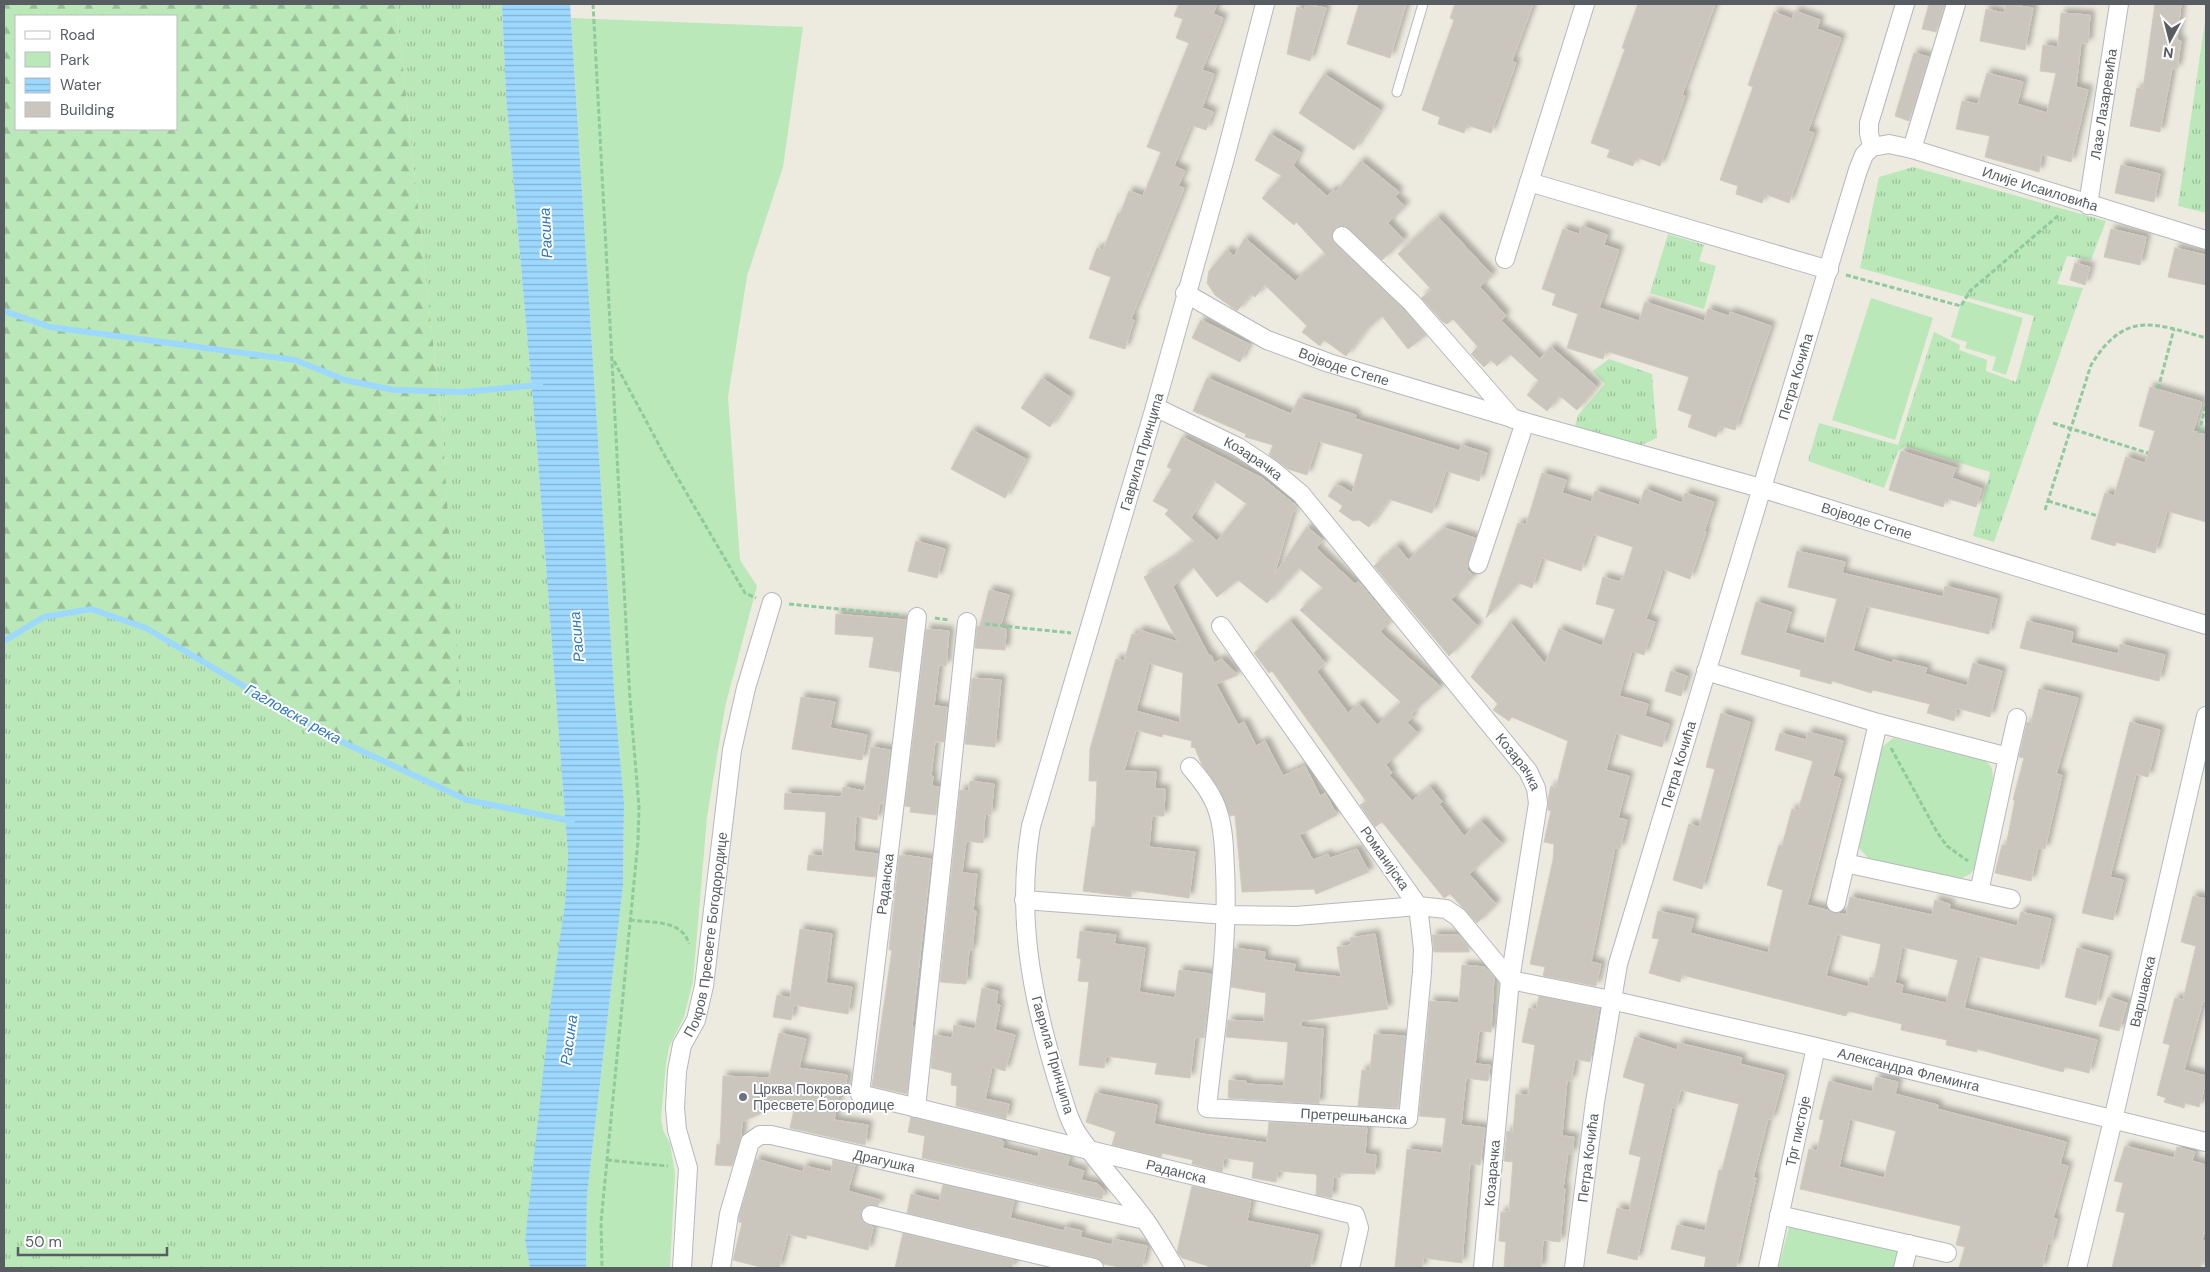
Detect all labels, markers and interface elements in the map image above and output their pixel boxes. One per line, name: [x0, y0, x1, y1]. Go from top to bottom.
legend: [15, 15, 178, 130]
north arrow: [2145, 15, 2195, 65]
text: Road: [60, 25, 95, 45]
text: N: [2162, 43, 2175, 62]
street label: Лазе Лазаревића: [2086, 47, 2121, 161]
text: Park: [60, 50, 90, 70]
text: Water: [60, 75, 102, 95]
text: Building: [60, 100, 115, 120]
street label: Илије Исаиловића: [1980, 162, 2101, 215]
water label: Расина: [535, 207, 557, 259]
street label: Петра Кочића: [1774, 331, 1817, 422]
street label: Војводе Степе: [1296, 344, 1392, 390]
street label: Гаврила Принципа: [1116, 390, 1168, 513]
street label: Козарачка: [1221, 433, 1287, 484]
street label: Војводе Степе: [1819, 498, 1915, 543]
water label: Расина: [565, 611, 589, 663]
water label: Гагловска река: [241, 679, 345, 749]
street label: Петра Кочића: [1657, 719, 1700, 810]
street label: Козарачка: [1492, 729, 1545, 794]
street label: Романијска: [1356, 823, 1414, 894]
street label: Покров Пресвете Богодородице: [679, 831, 731, 1040]
street label: Раданска: [872, 852, 898, 916]
street label: Варшавска: [2126, 954, 2159, 1029]
street label: Гаврила Принципа: [1028, 994, 1079, 1116]
water label: Расина: [556, 1013, 582, 1067]
street label: Александра Флеминга: [1836, 1044, 1982, 1096]
place label: Црква Покрова Пресвете Богородице: [753, 1080, 895, 1114]
marker: Црква Покрова Пресвете Богородице: [737, 1091, 749, 1103]
street label: Трг пистоје: [1781, 1094, 1814, 1168]
street label: Претрешњанска: [1300, 1104, 1408, 1128]
street label: Петра Кочића: [1573, 1112, 1603, 1203]
street label: Козарачка: [1480, 1139, 1504, 1207]
street label: Драгушка: [852, 1145, 917, 1177]
street label: Раданска: [1144, 1155, 1209, 1187]
scale bar: [18, 1224, 166, 1256]
text: 50 m: [25, 1232, 62, 1252]

